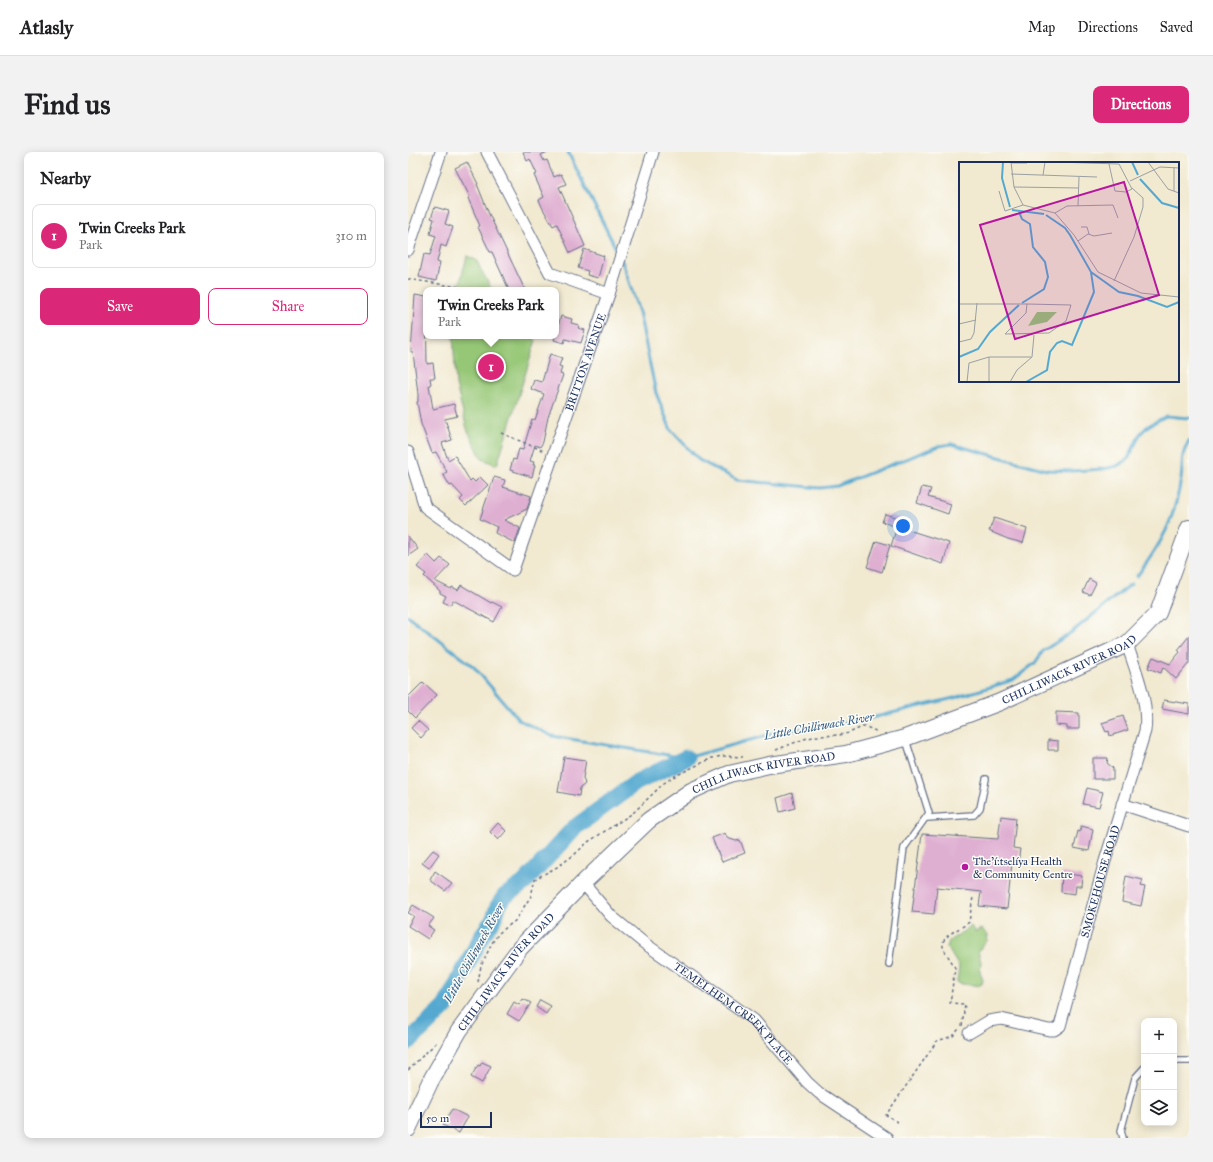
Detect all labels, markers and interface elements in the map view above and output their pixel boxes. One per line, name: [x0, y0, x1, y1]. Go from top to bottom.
text: Atlasly: [20, 16, 73, 39]
text: Map: [1028, 19, 1055, 36]
text: Directions: [1077, 19, 1138, 36]
text: Saved: [1160, 19, 1193, 36]
button: Directions: [1093, 86, 1189, 123]
text: Find us: [24, 87, 110, 122]
inset map: [959, 162, 1179, 382]
text: Nearby: [40, 168, 91, 189]
text: Twin Creeks Park: [79, 219, 185, 237]
text: 1: [51, 228, 57, 244]
text: 310 m: [335, 228, 367, 244]
text: Park: [79, 237, 103, 253]
popup: [423, 287, 559, 339]
button: Save: [40, 288, 200, 325]
button: Share: [208, 288, 368, 325]
text: Twin Creeks Park: [438, 296, 544, 314]
street label: BRITTON AVENUE: [562, 311, 608, 413]
text: Park: [438, 314, 461, 330]
pin: 1: [478, 352, 504, 382]
your location: [893, 516, 913, 536]
street label: CHILLIWACK RIVER ROAD: [1000, 632, 1139, 707]
water label: Little Chilliwack River: [762, 709, 876, 743]
street label: CHILLIWACK RIVER ROAD: [690, 749, 836, 796]
street label: SMOKEHOUSE ROAD: [1078, 823, 1122, 939]
place label: The'í:tselíya Health & Community Centre: [973, 855, 1073, 881]
marker: The'í:tselíya Health & Community Centre: [960, 862, 970, 872]
water label: Little Chilliwack River: [440, 900, 508, 1006]
street label: CHILLIWACK RIVER ROAD: [455, 910, 557, 1034]
street label: TEMELHEM CREEK PLACE: [671, 959, 795, 1067]
map controls: [1141, 1018, 1177, 1126]
button: +: [1141, 1018, 1177, 1054]
button: −: [1141, 1054, 1177, 1090]
button: layers: [1141, 1090, 1177, 1126]
scale bar: [420, 1110, 492, 1129]
text: 50 m: [426, 1112, 449, 1125]

